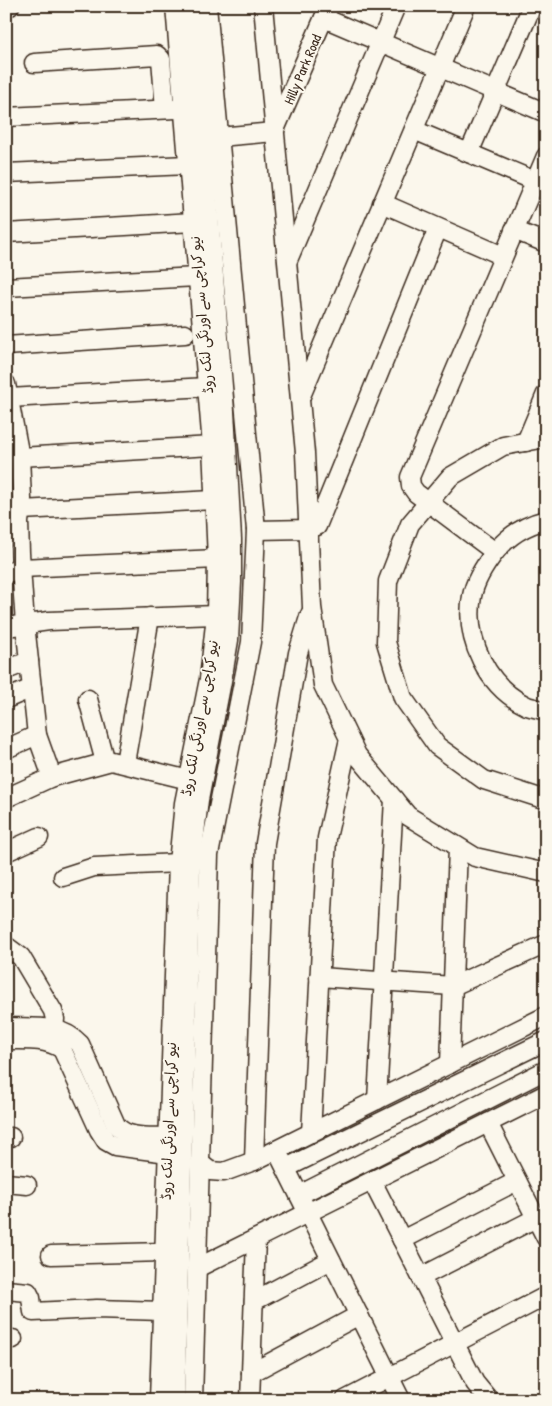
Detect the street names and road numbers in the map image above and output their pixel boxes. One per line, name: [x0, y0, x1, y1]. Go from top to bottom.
street label: Hilly Park Road: [279, 31, 326, 107]
street label: نیو کراچی سے اورنگی لنک روڈ: [185, 235, 218, 395]
street label: نیو کراچی سے اورنگی لنک روڈ: [176, 639, 223, 798]
street label: نیو کراچی سے اورنگی لنک روڈ: [156, 1042, 181, 1200]

